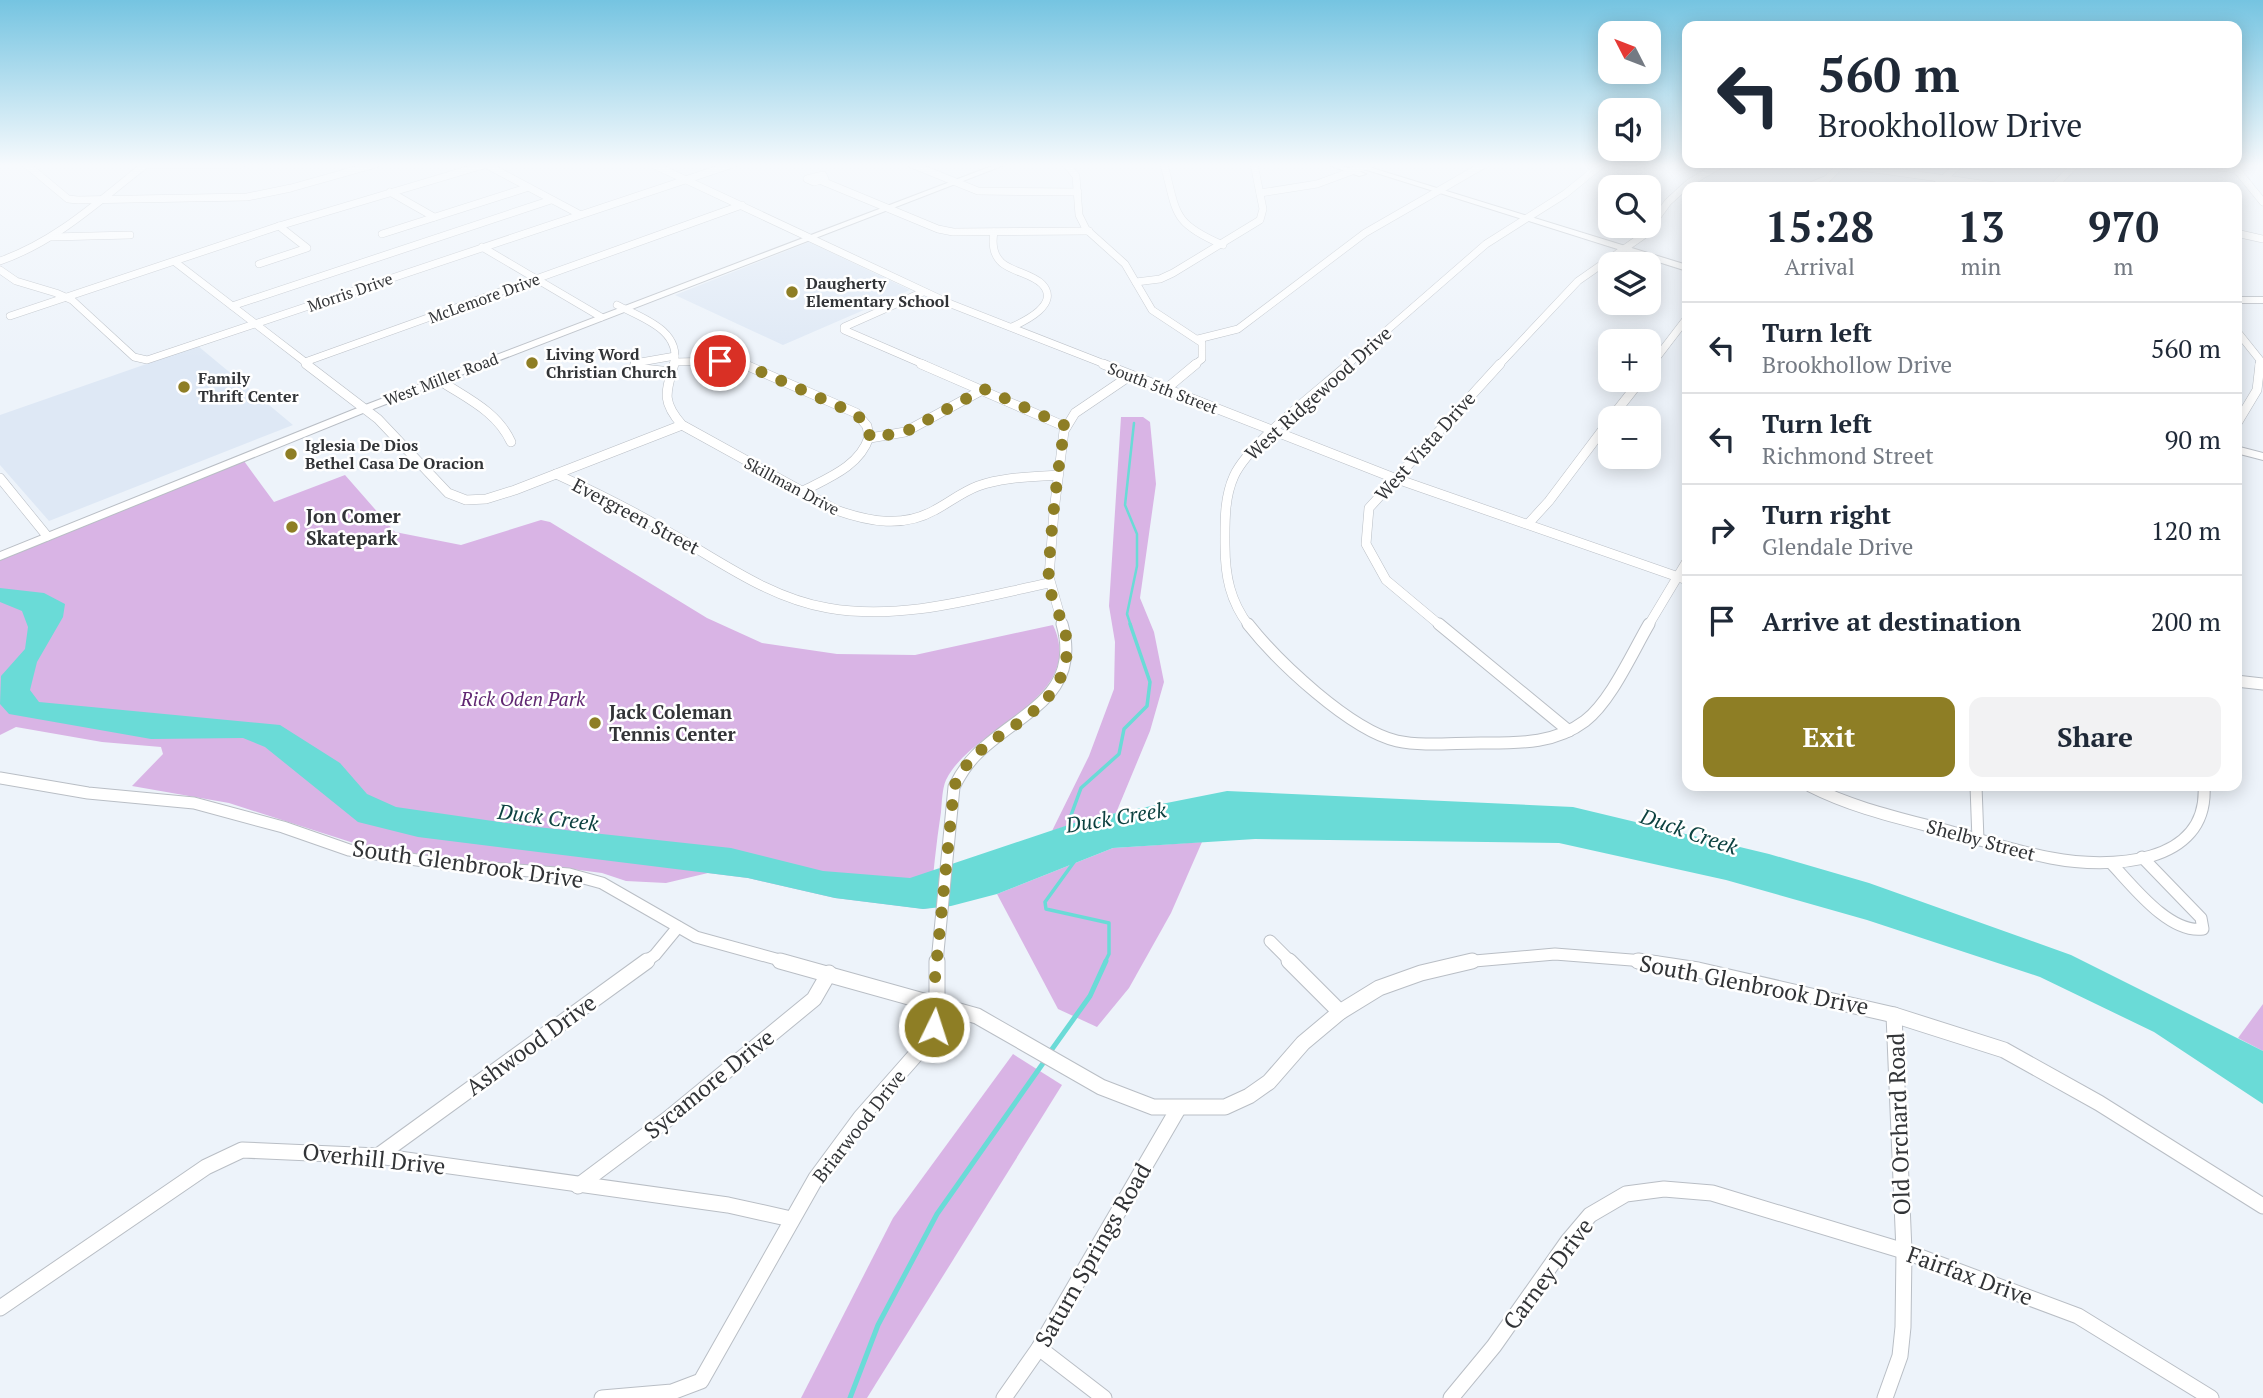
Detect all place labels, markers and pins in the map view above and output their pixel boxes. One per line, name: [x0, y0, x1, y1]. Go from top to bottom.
place label: Daugherty Elementary School: [806, 272, 950, 312]
marker: Daugherty Elementary School: [784, 284, 800, 300]
pin: [690, 331, 750, 391]
place label: Living Word Christian Church: [546, 343, 678, 383]
marker: Living Word Christian Church: [524, 355, 540, 371]
place label: Family Thrift Center: [198, 367, 299, 407]
marker: Family Thrift Center: [176, 379, 192, 395]
place label: Iglesia De Dios Bethel Casa De Oracion: [305, 434, 485, 474]
marker: Iglesia De Dios Bethel Casa De Oracion: [283, 446, 299, 462]
place label: Jon Comer Skatepark: [306, 503, 402, 550]
marker: Jon Comer Skatepark: [284, 519, 300, 535]
place label: Jack Coleman Tennis Center: [609, 699, 737, 746]
marker: Jack Coleman Tennis Center: [587, 715, 603, 731]

